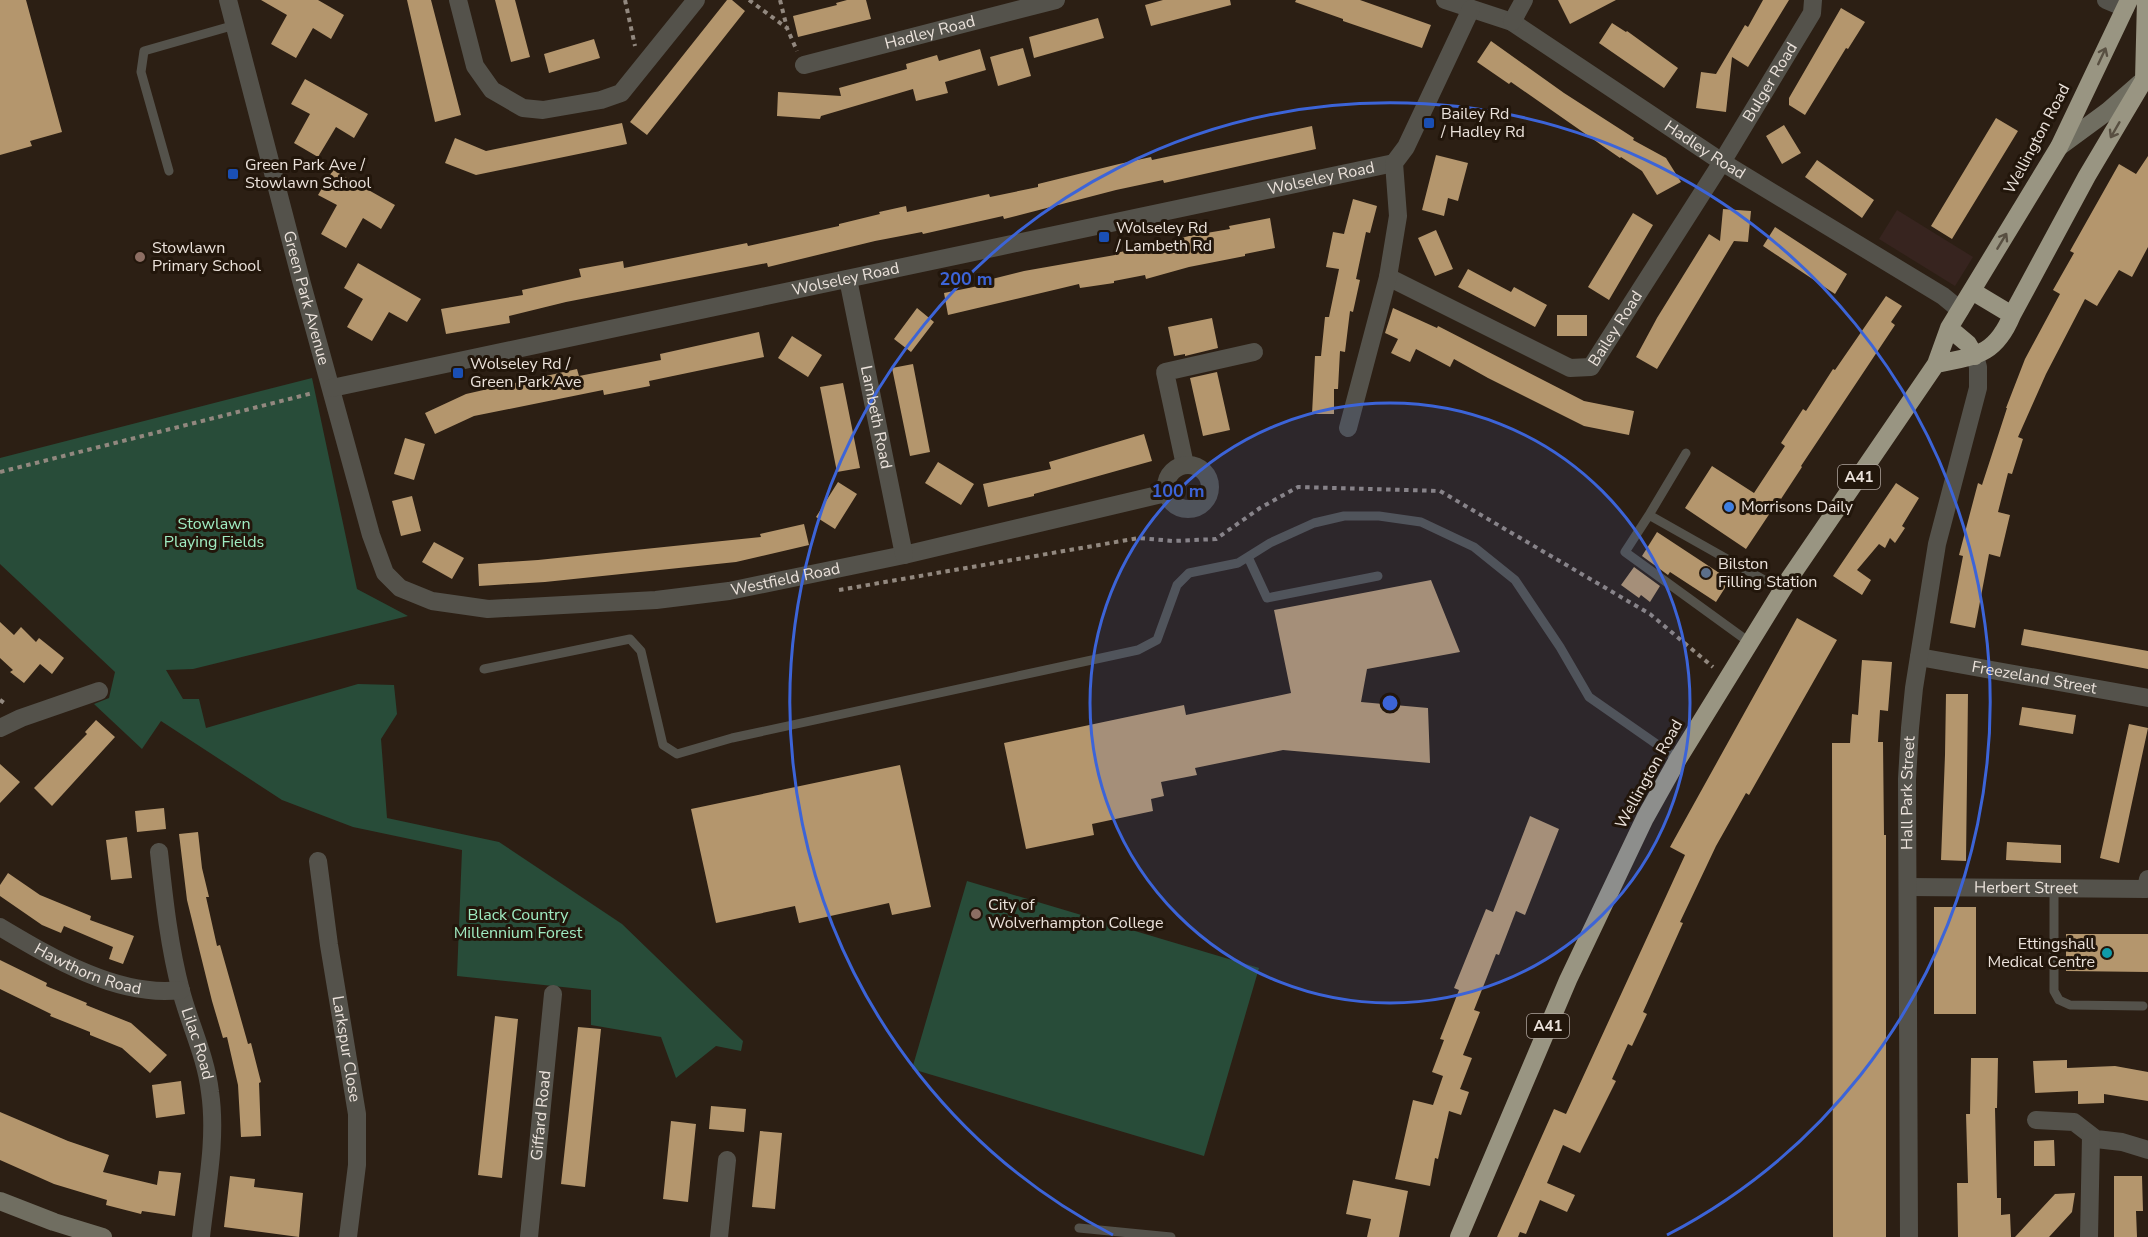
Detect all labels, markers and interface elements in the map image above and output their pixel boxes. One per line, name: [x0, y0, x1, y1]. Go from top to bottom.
street label: Hadley Road: [882, 10, 978, 55]
street label: Bulger Road: [1738, 38, 1803, 126]
one-way arrow: [2097, 48, 2109, 66]
street label: Wellington Road: [1999, 80, 2075, 198]
place label: Bailey Rd / Hadley Rd: [1440, 103, 1525, 143]
marker: Bailey Rd / Hadley Rd: [1422, 116, 1436, 130]
street label: Hadley Road: [1660, 116, 1749, 185]
one-way arrow: [2108, 121, 2120, 138]
place label: Green Park Ave / Stowlawn School: [245, 154, 371, 194]
street label: Wolseley Road: [1265, 156, 1377, 201]
marker: Green Park Ave / Stowlawn School: [226, 167, 240, 181]
place label: Wolseley Rd / Lambeth Rd: [1115, 217, 1212, 257]
street label: Green Park Avenue: [278, 228, 335, 367]
marker: Wolseley Rd / Lambeth Rd: [1097, 230, 1111, 244]
one-way arrow: [1997, 233, 2009, 250]
place label: Stowlawn Primary School: [152, 237, 261, 277]
marker: Stowlawn Primary School: [133, 250, 147, 264]
street label: Wolseley Road: [790, 257, 901, 301]
text: 200 m: [939, 267, 993, 291]
street label: Bailey Road: [1583, 287, 1648, 371]
place label: Wolseley Rd / Green Park Ave: [470, 353, 581, 393]
street label: Lambeth Road: [855, 364, 897, 471]
marker: Wolseley Rd / Green Park Ave: [451, 366, 465, 380]
road number: A41: [1838, 465, 1880, 489]
text: 100 m: [1151, 479, 1205, 503]
place label: Morrisons Daily: [1741, 496, 1854, 518]
marker: Morrisons Daily: [1722, 500, 1736, 514]
park label: Stowlawn Playing Fields: [164, 513, 264, 553]
place label: Bilston Filling Station: [1718, 553, 1817, 593]
street label: Westfield Road: [729, 557, 842, 601]
marker: Bilston Filling Station: [1699, 566, 1713, 580]
street label: Freezeland Street: [1970, 656, 2099, 700]
centre of rings: [1380, 693, 1400, 713]
street label: Wellington Road: [1610, 715, 1688, 833]
street label: Hall Park Street: [1896, 735, 1921, 850]
street label: Herbert Street: [1974, 877, 2078, 899]
place label: City of Wolverhampton College: [988, 894, 1164, 934]
park label: Black Country Millennium Forest: [454, 904, 583, 944]
marker: City of Wolverhampton College: [969, 907, 983, 921]
place label: Ettingshall Medical Centre: [1988, 933, 2095, 973]
street label: Hawthorn Road: [30, 938, 143, 1000]
marker: Ettingshall Medical Centre: [2100, 946, 2114, 960]
street label: Larkspur Close: [327, 994, 366, 1104]
street label: Lilac Road: [176, 1005, 219, 1082]
road number: A41: [1527, 1014, 1569, 1038]
street label: Giffard Road: [526, 1069, 556, 1162]

